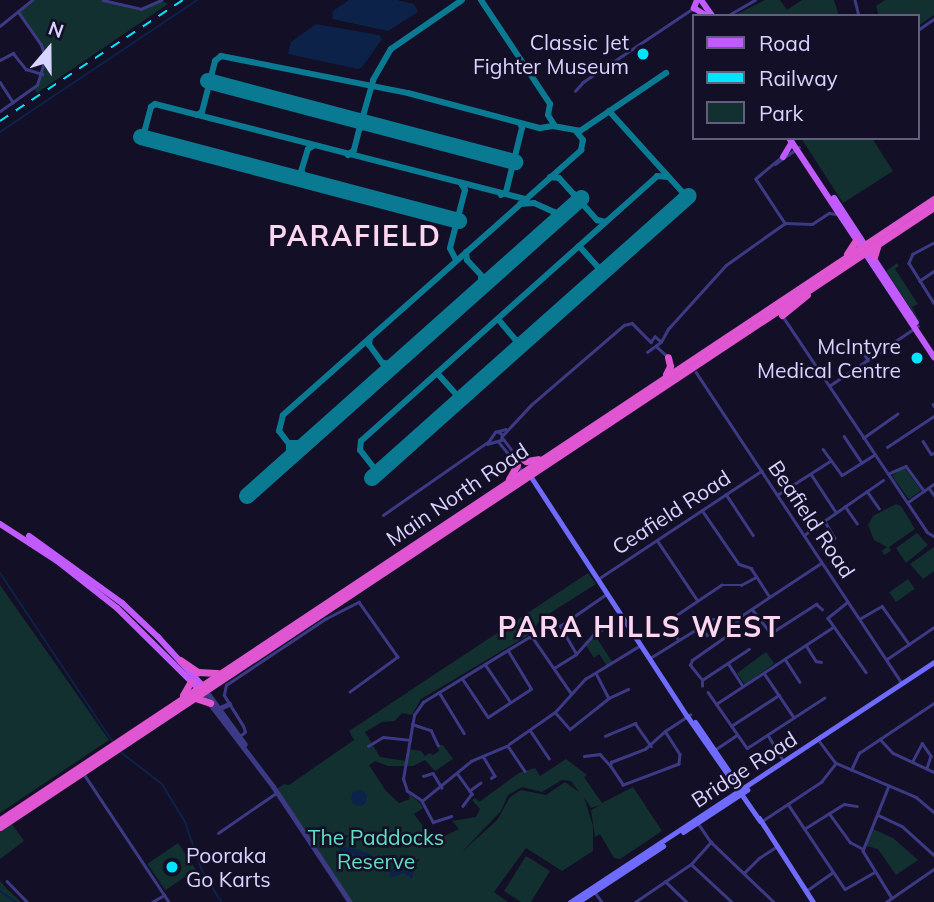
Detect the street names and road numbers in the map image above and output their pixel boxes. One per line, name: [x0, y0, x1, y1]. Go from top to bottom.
street label: Main North Road: [381, 437, 533, 551]
street label: Beafield Road: [763, 455, 861, 583]
street label: Ceafield Road: [607, 464, 735, 560]
street label: Bridge Road: [687, 726, 801, 812]

